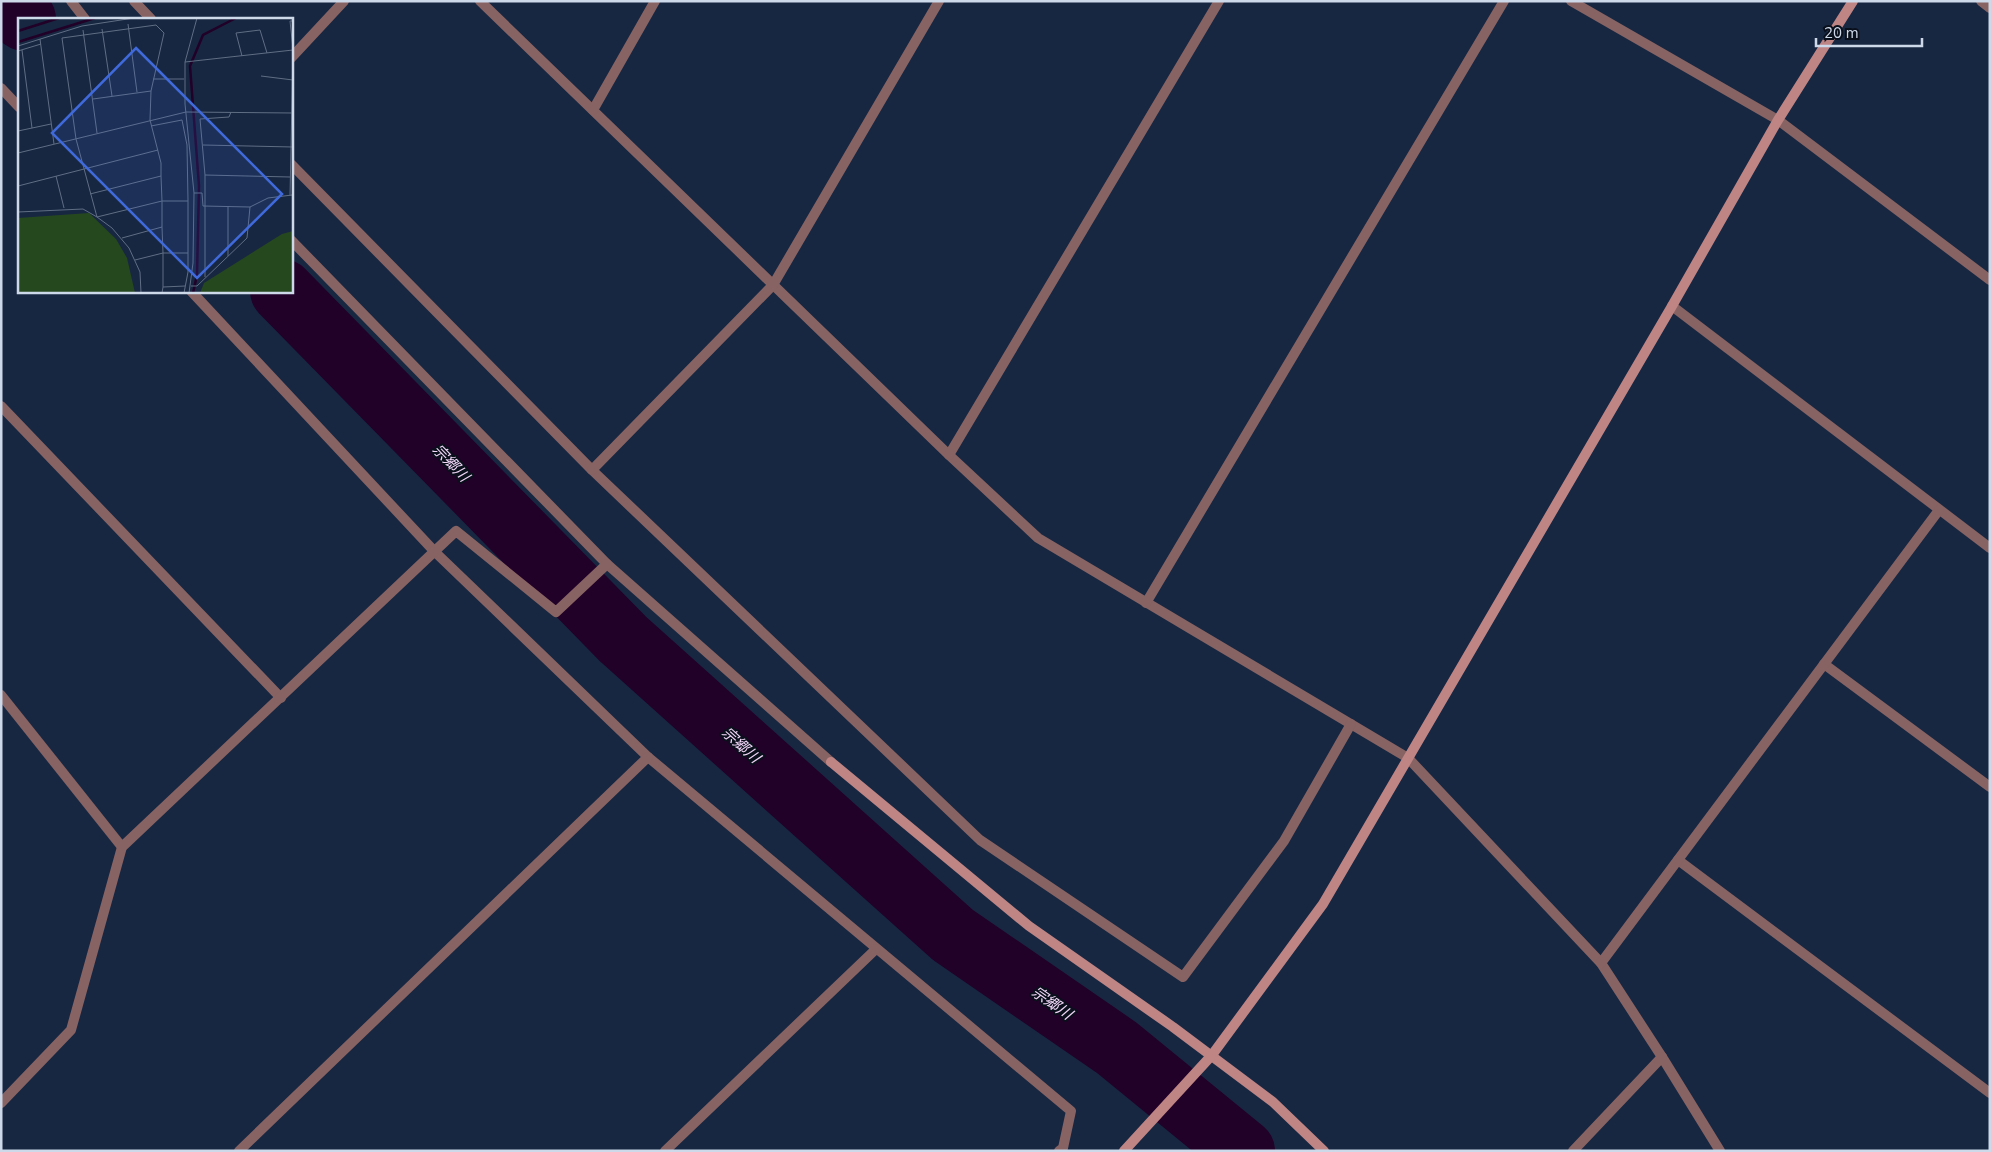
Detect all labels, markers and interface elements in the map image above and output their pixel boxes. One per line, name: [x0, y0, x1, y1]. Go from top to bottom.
scale bar: [1816, 15, 1922, 47]
inset map: [18, 18, 292, 292]
text: 20 m: [1824, 23, 1859, 43]
water label: 宗郷川: [428, 440, 475, 488]
water label: 宗郷川: [718, 723, 766, 769]
water label: 宗郷川: [1028, 982, 1078, 1025]

